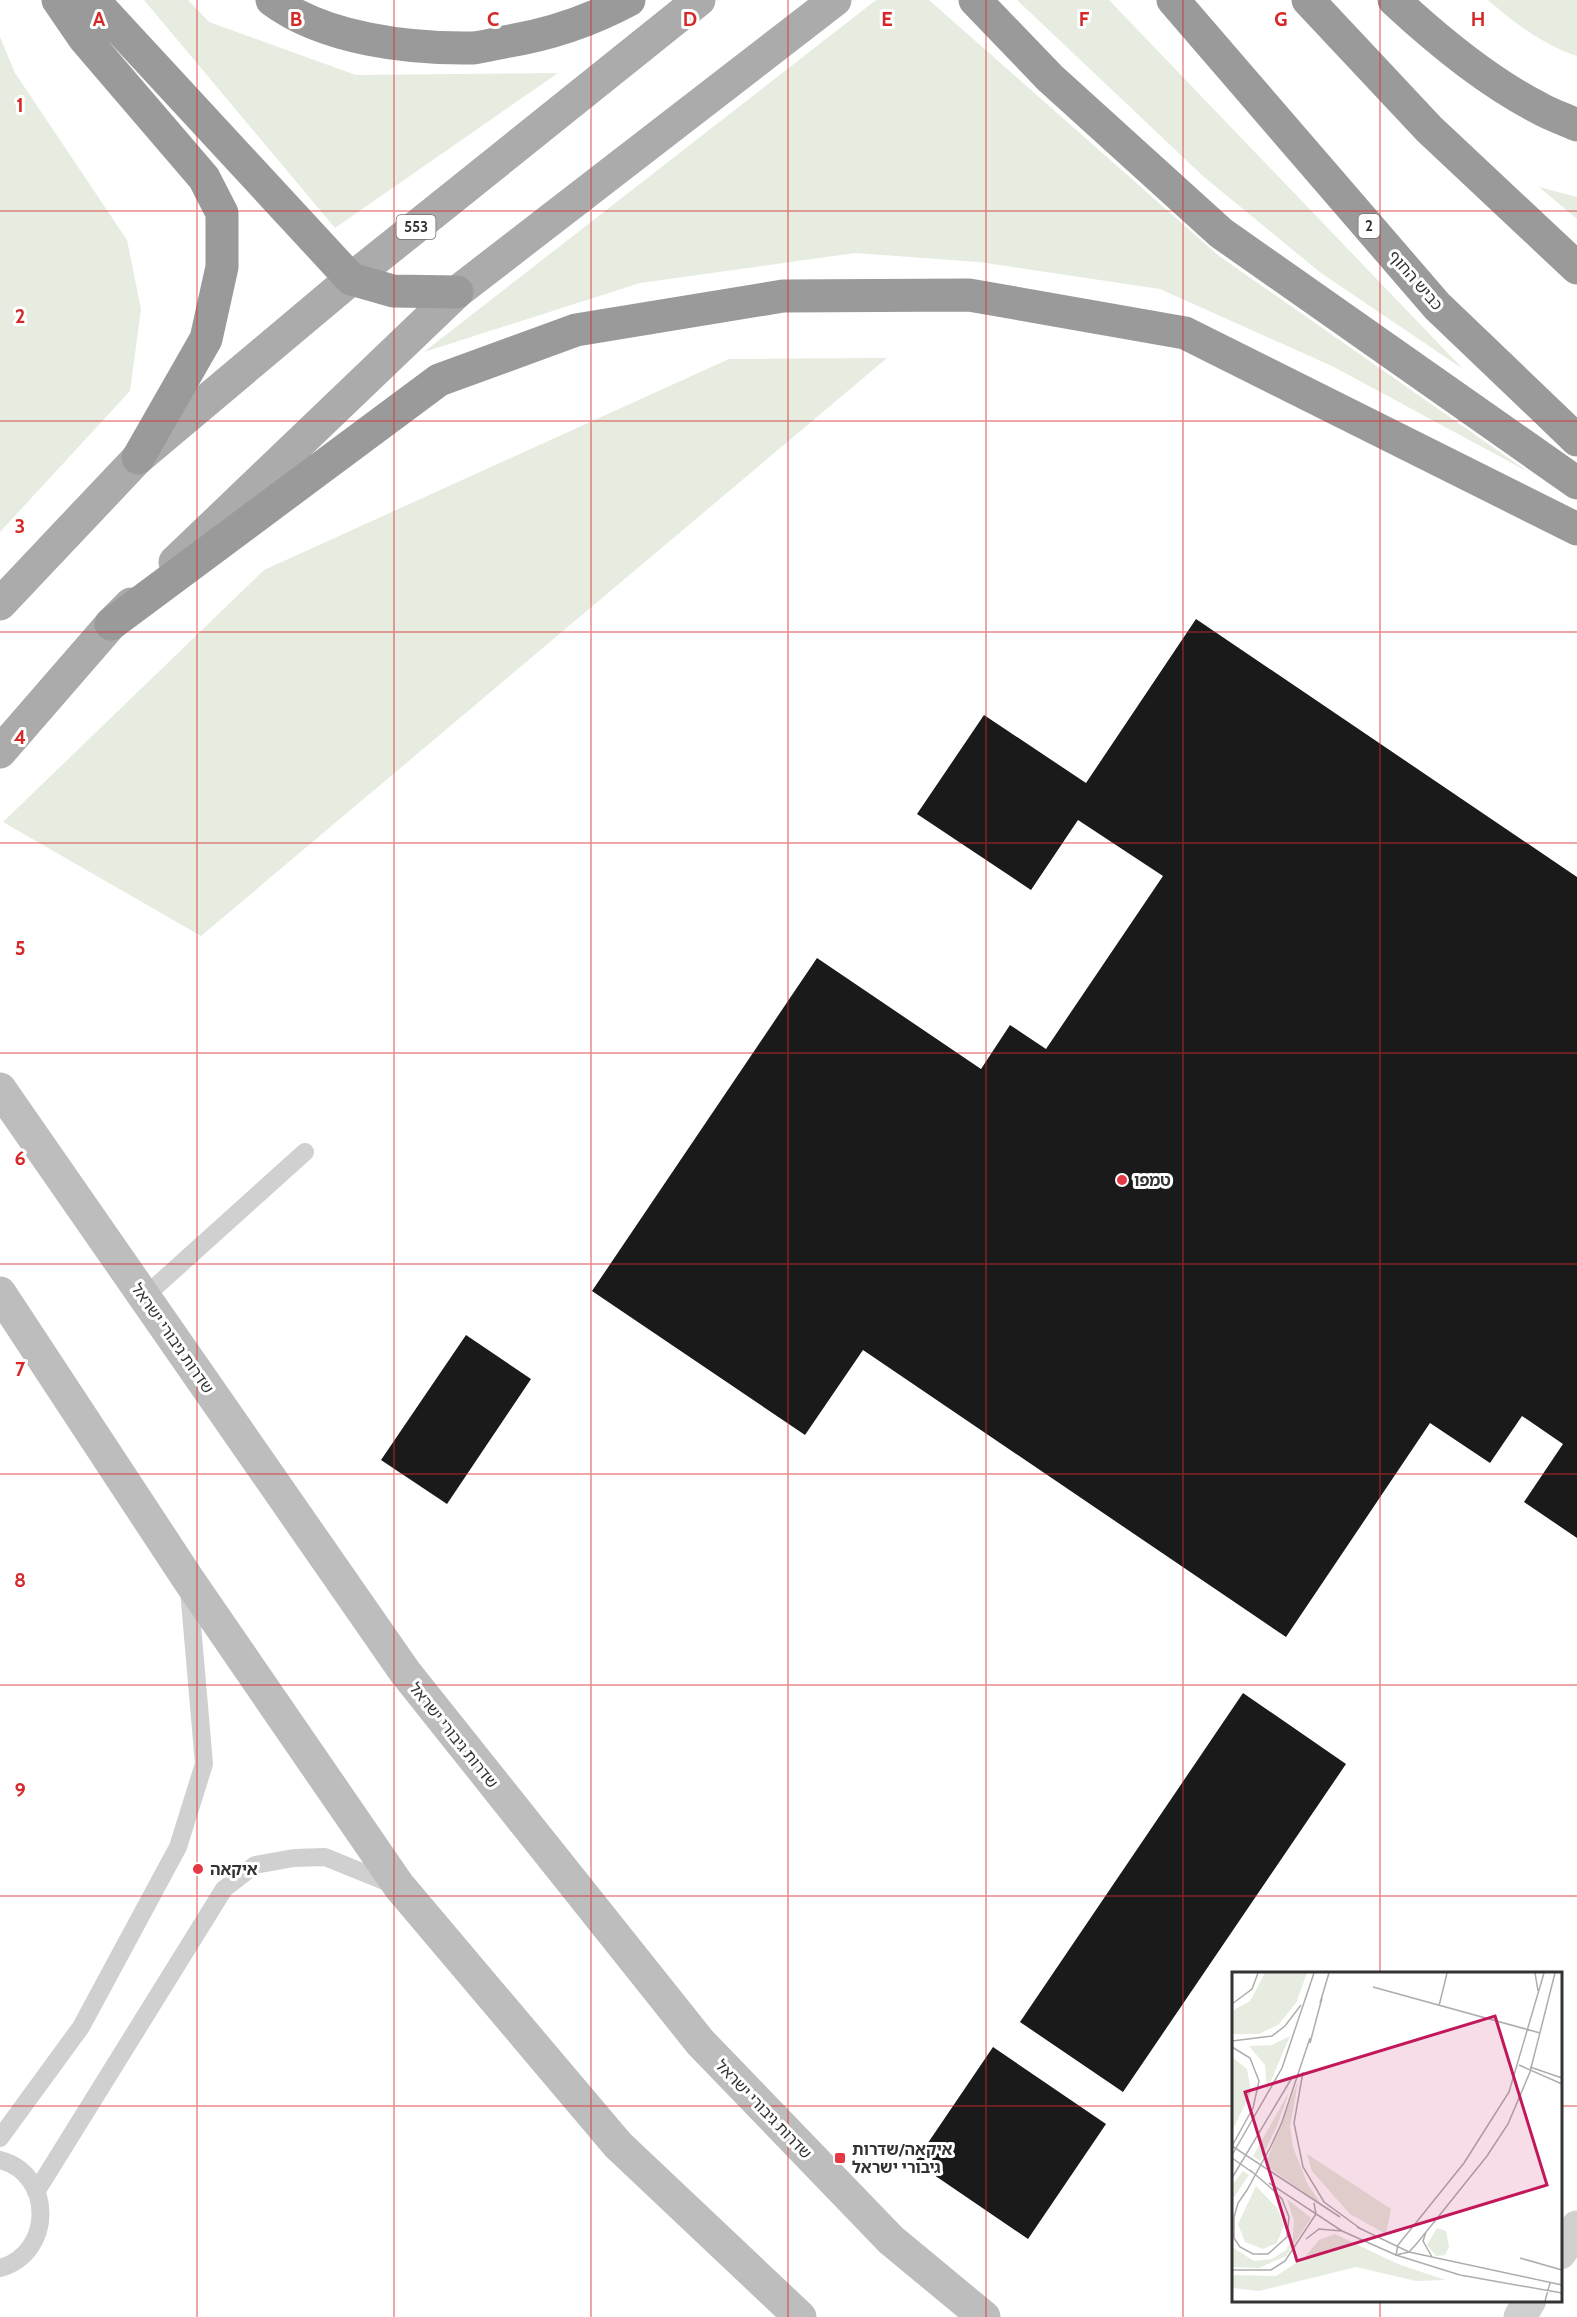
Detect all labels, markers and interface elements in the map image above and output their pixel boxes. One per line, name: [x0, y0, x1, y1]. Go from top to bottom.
text: A: [93, 7, 106, 31]
text: B: [290, 7, 302, 31]
text: C: [487, 7, 499, 31]
text: D: [683, 7, 697, 31]
text: E: [881, 7, 893, 31]
text: F: [1079, 7, 1090, 31]
text: G: [1274, 7, 1288, 31]
text: H: [1471, 7, 1485, 31]
text: 1: [16, 93, 24, 117]
road number: 2: [1358, 214, 1380, 238]
road number: 553: [396, 215, 436, 239]
street label: כביש החוף: [1385, 247, 1447, 314]
text: 2: [15, 304, 25, 328]
text: 3: [15, 514, 25, 538]
text: 4: [14, 725, 26, 749]
text: 5: [15, 936, 25, 960]
text: 6: [14, 1146, 26, 1170]
place label: טמפו: [1134, 1171, 1171, 1190]
marker: טמפו: [1115, 1173, 1129, 1187]
street label: שדרות גיבורי ישראל: [127, 1280, 218, 1397]
text: 7: [15, 1357, 26, 1381]
text: 8: [14, 1568, 26, 1592]
street label: שדרות גיבורי ישראל: [405, 1679, 502, 1792]
text: 9: [14, 1778, 26, 1802]
place label: איקאה: [210, 1860, 258, 1879]
marker: איקאה: [191, 1862, 205, 1876]
inset map: [1232, 1972, 1562, 2302]
street label: שדרות גיבורי ישראל: [712, 2056, 816, 2163]
place label: איקאה/שדרות גיבורי ישראל: [852, 2140, 952, 2177]
marker: איקאה/שדרות גיבורי ישראל: [833, 2151, 847, 2165]

